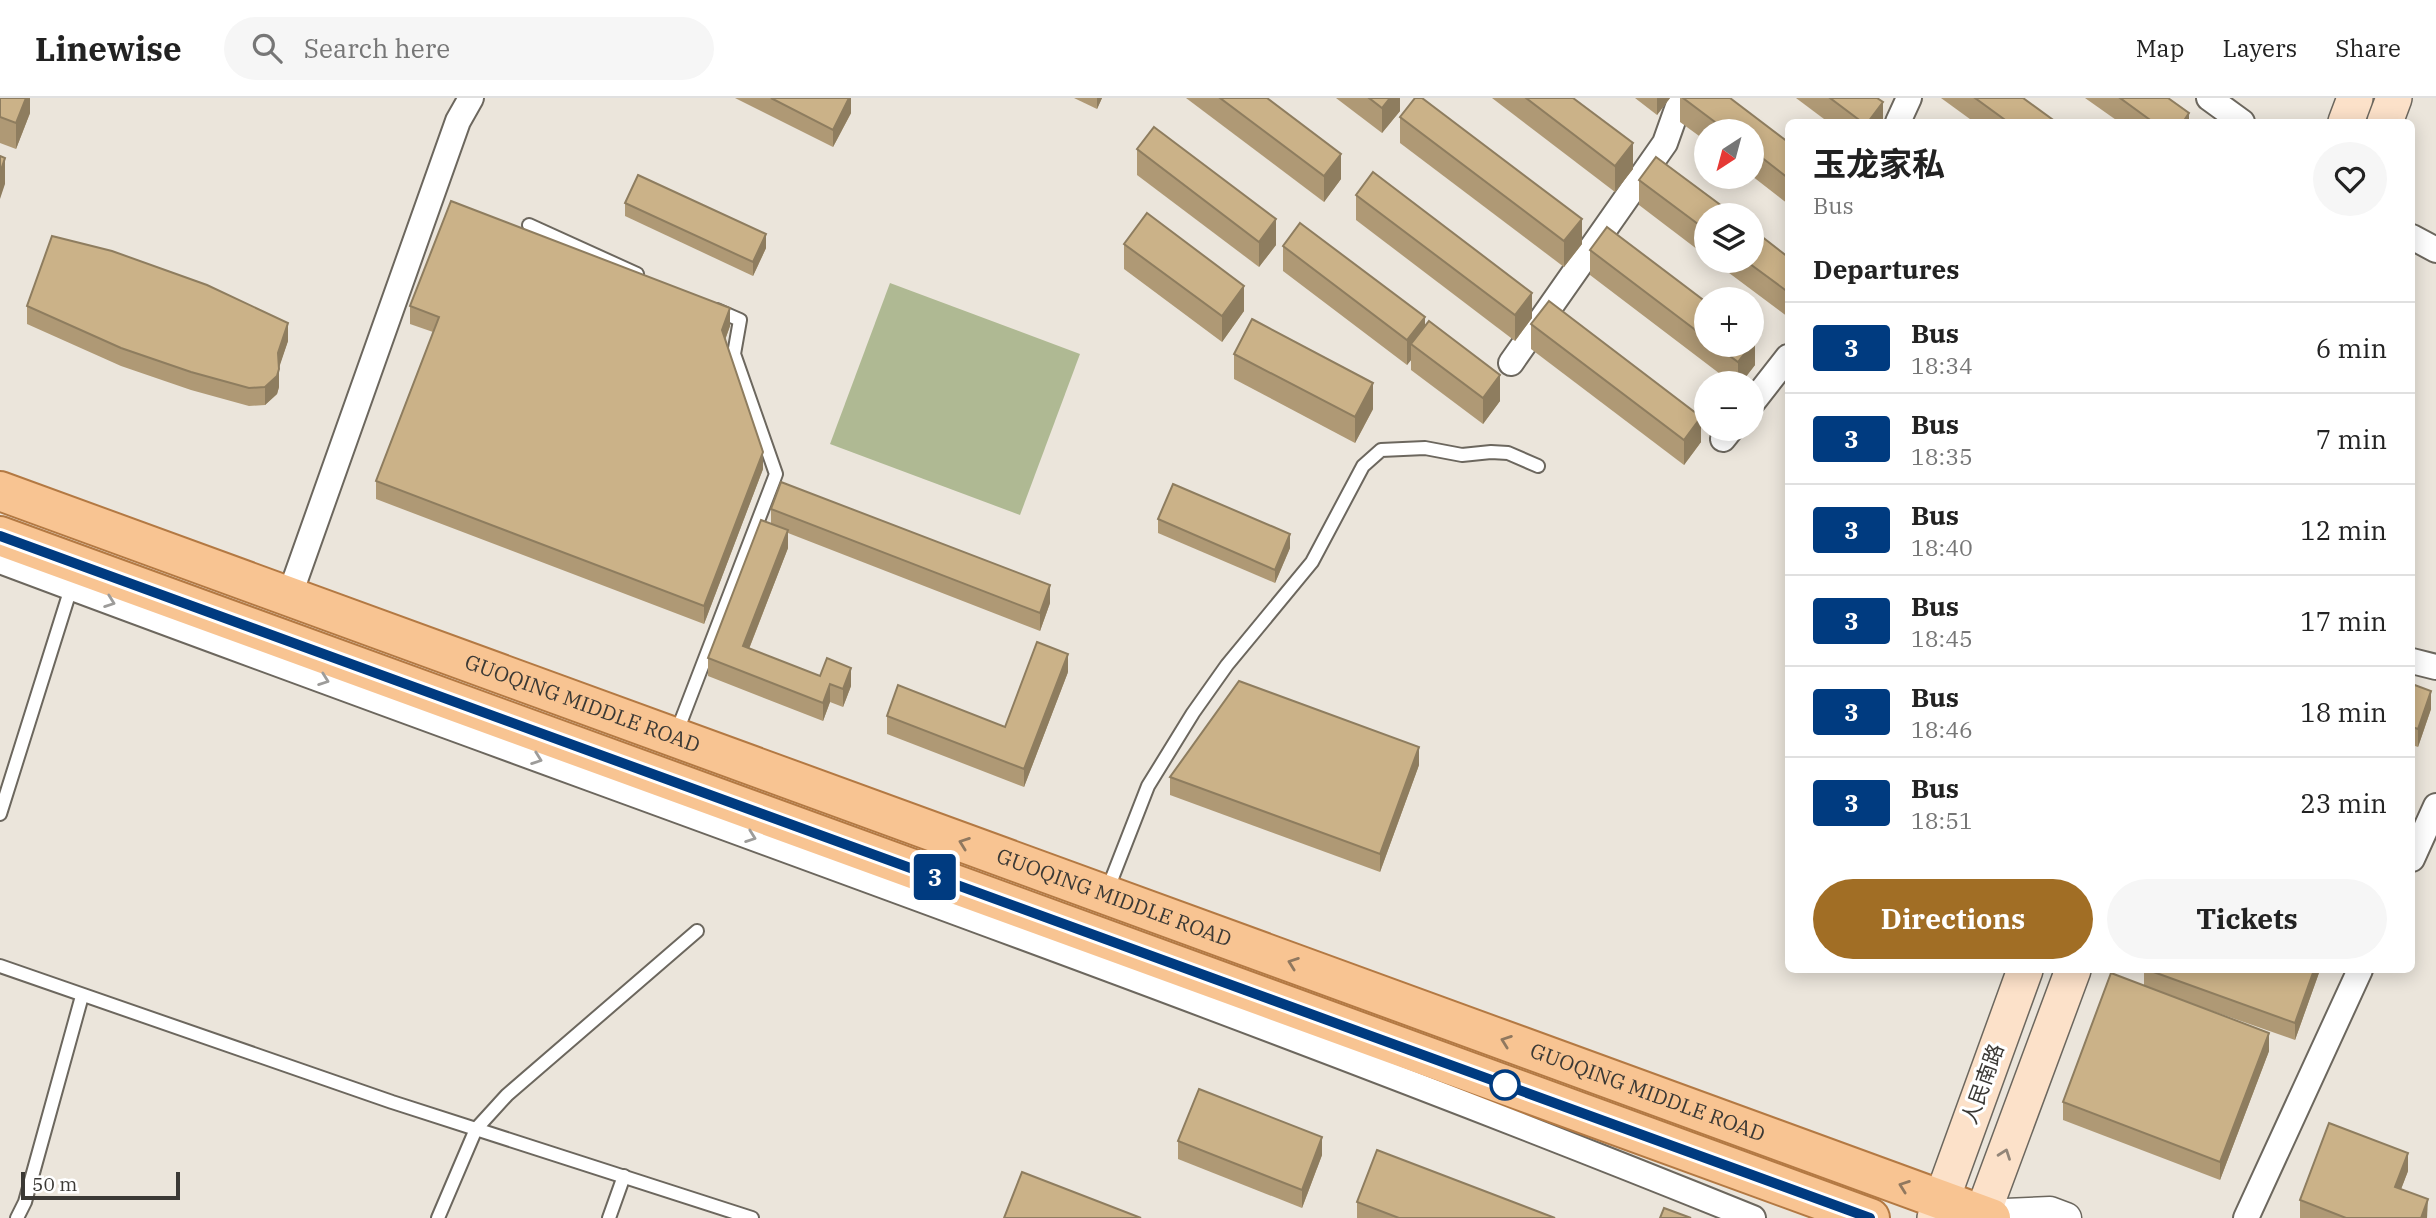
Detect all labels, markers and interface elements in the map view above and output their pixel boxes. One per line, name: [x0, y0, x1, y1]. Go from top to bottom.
search box: [224, 17, 714, 80]
text: Linewise: [35, 27, 182, 70]
icon: search: [248, 29, 286, 67]
text: Search here: [304, 31, 450, 65]
text: Map: [2136, 32, 2184, 64]
text: Layers: [2222, 32, 2297, 64]
text: Share: [2335, 32, 2401, 64]
north arrow: [1694, 119, 1764, 189]
map controls: [1694, 119, 1764, 441]
text: 玉龙家私: [1813, 142, 1945, 185]
button: heart: [2313, 142, 2387, 216]
text: Bus: [1813, 190, 1854, 220]
button: layers: [1694, 203, 1764, 273]
text: Departures: [1813, 252, 1959, 286]
button: +: [1694, 287, 1764, 357]
text: Bus: [1911, 316, 1959, 350]
text: 6 min: [2316, 331, 2387, 365]
text: 3: [1844, 332, 1859, 364]
text: 18:34: [1911, 350, 1973, 380]
button: −: [1694, 371, 1764, 441]
text: Bus: [1911, 407, 1959, 441]
text: 7 min: [2316, 422, 2387, 456]
text: 3: [1844, 423, 1859, 455]
text: 18:35: [1911, 441, 1973, 471]
text: Bus: [1911, 498, 1959, 532]
text: 12 min: [2300, 513, 2387, 547]
text: 3: [1844, 514, 1859, 546]
text: 18:40: [1911, 532, 1973, 562]
text: Bus: [1911, 589, 1959, 623]
one-way arrow: [103, 594, 115, 608]
text: 17 min: [2300, 604, 2387, 638]
text: 3: [1844, 605, 1859, 637]
text: 18:45: [1911, 623, 1973, 653]
street label: GUOQING MIDDLE ROAD: [461, 647, 704, 758]
one-way arrow: [317, 672, 329, 686]
text: Bus: [1911, 680, 1959, 714]
text: 18 min: [2300, 695, 2387, 729]
text: 3: [1844, 696, 1859, 728]
text: 18:46: [1911, 714, 1973, 744]
one-way arrow: [531, 751, 543, 765]
text: Bus: [1911, 771, 1959, 805]
text: 23 min: [2300, 786, 2387, 820]
text: 3: [1844, 787, 1859, 819]
text: 18:51: [1911, 805, 1973, 835]
one-way arrow: [744, 829, 756, 843]
one-way arrow: [958, 837, 970, 851]
street label: GUOQING MIDDLE ROAD: [993, 841, 1236, 953]
line badge: 3: [912, 854, 958, 900]
text: 3: [928, 861, 942, 893]
button: Directions: [1813, 879, 2093, 959]
button: Tickets: [2107, 879, 2387, 959]
one-way arrow: [1287, 957, 1299, 971]
one-way arrow: [1501, 1035, 1513, 1049]
street label: GUOQING MIDDLE ROAD: [1527, 1036, 1769, 1147]
street label: 人民南路: [1955, 1039, 2010, 1128]
unlabelled marker: [1490, 1070, 1520, 1100]
one-way arrow: [1997, 1148, 2011, 1160]
scale bar: [21, 1169, 180, 1201]
text: 50 m: [32, 1172, 77, 1196]
one-way arrow: [1899, 1180, 1911, 1194]

